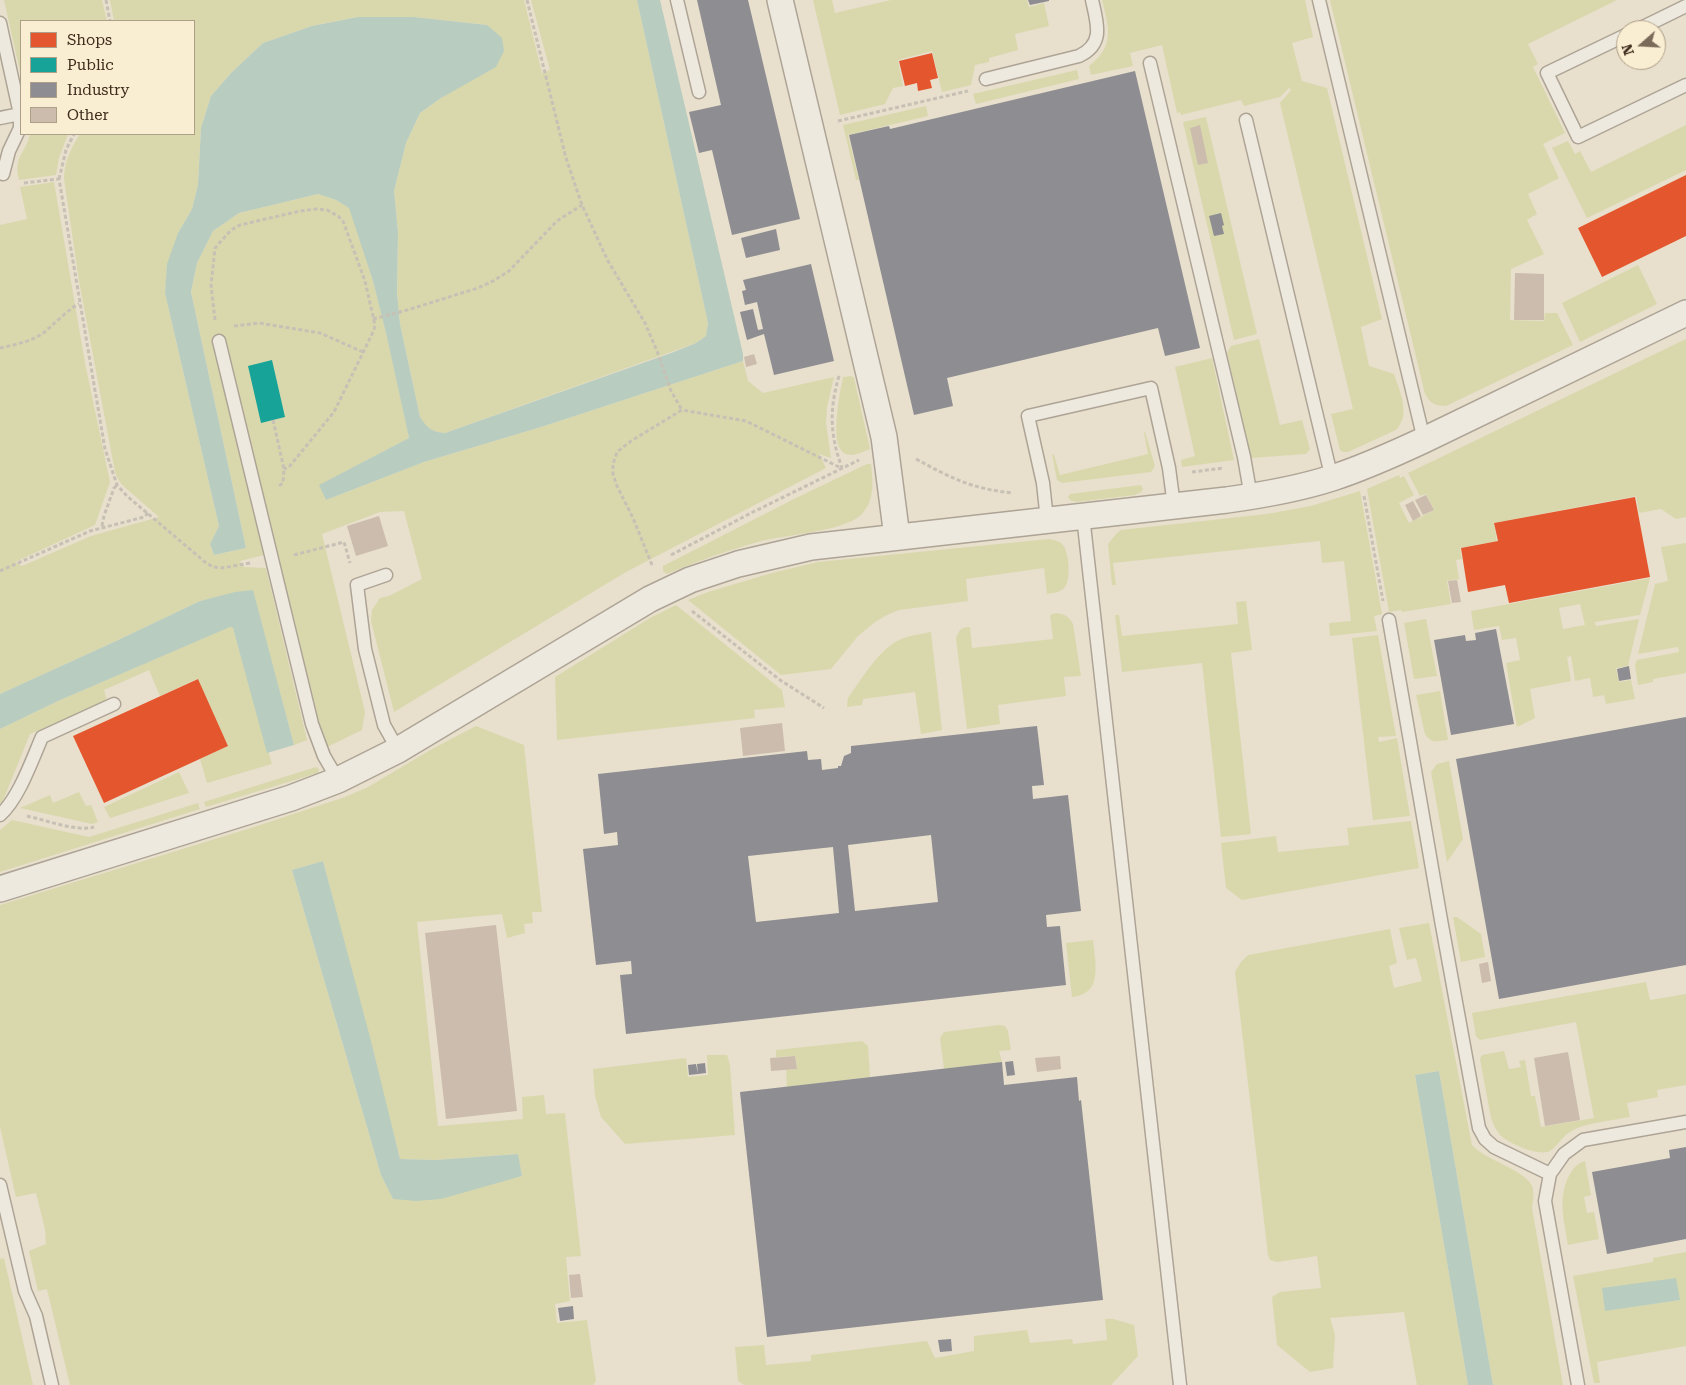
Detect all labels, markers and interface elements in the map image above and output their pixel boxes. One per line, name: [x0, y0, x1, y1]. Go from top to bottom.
legend: [20, 20, 195, 135]
north arrow: [1616, 20, 1666, 70]
text: Shops: [67, 31, 112, 49]
text: N: [1618, 42, 1637, 57]
text: Public: [67, 56, 114, 74]
text: Industry: [67, 81, 129, 99]
text: Other: [67, 106, 109, 124]

